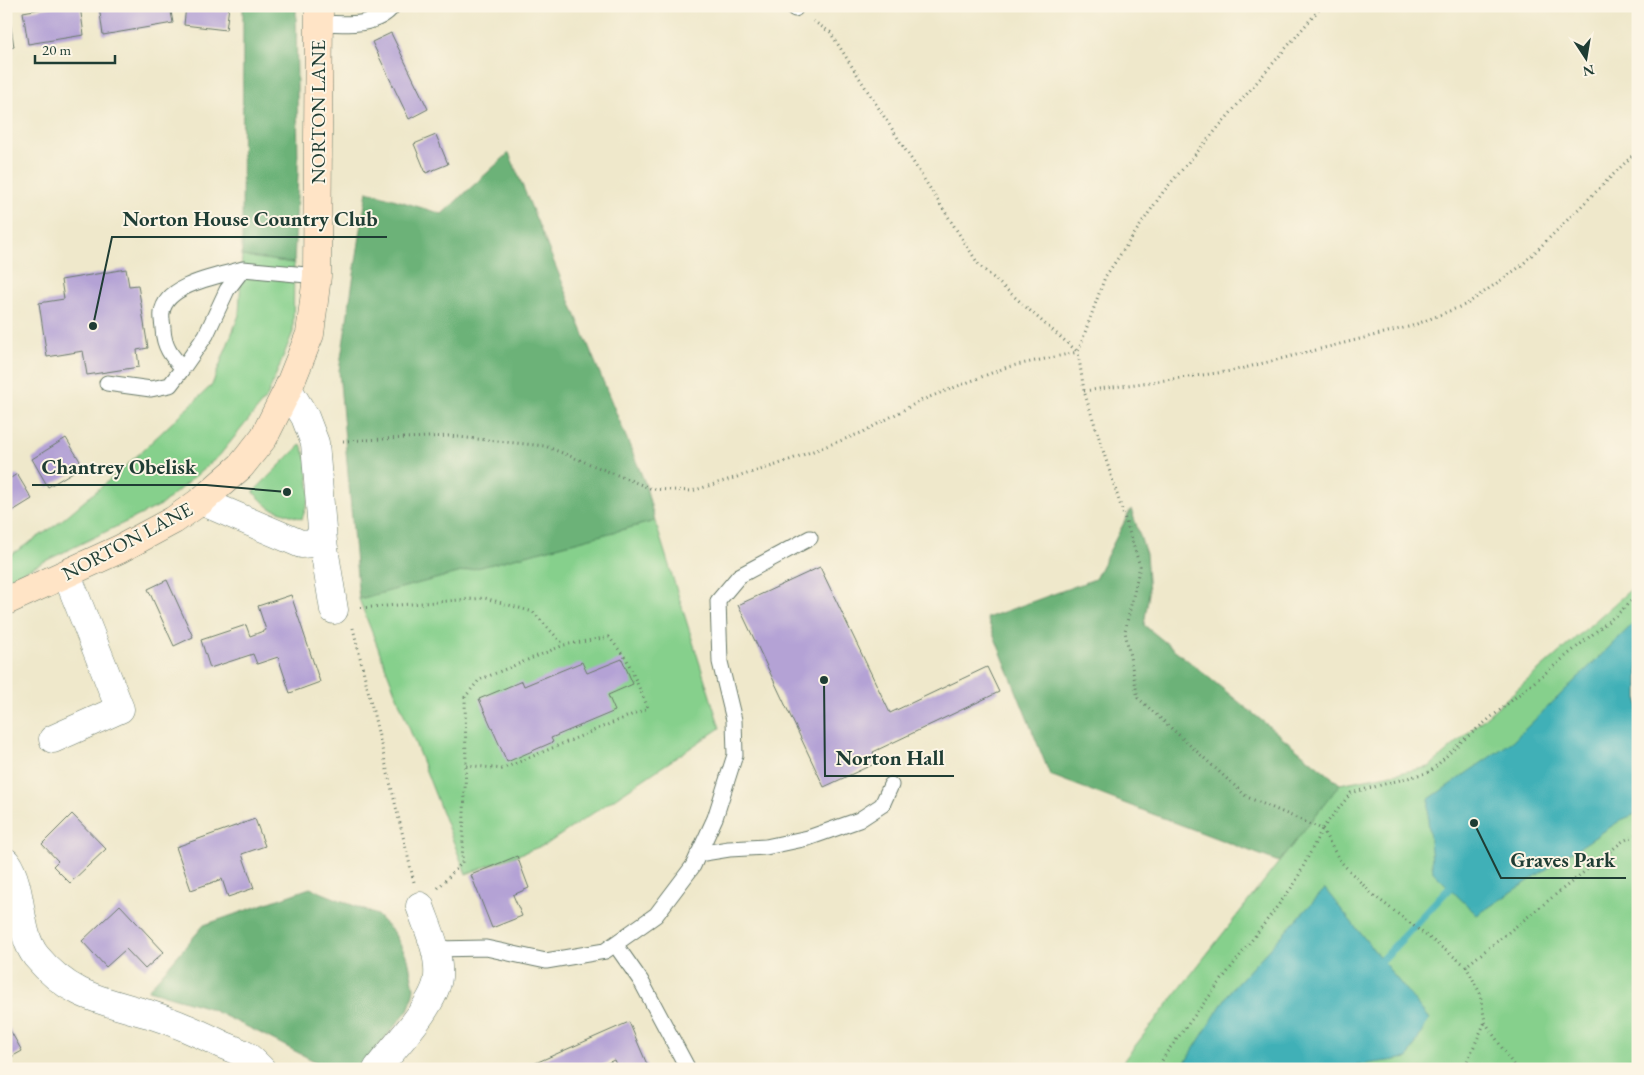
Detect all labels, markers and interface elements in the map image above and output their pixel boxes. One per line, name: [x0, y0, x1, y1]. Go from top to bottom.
scale bar: [35, 32, 115, 64]
north arrow: [1562, 32, 1612, 82]
text: 20 m: [42, 40, 71, 59]
street label: NORTON LANE: [305, 40, 331, 184]
text: N: [1581, 61, 1596, 81]
callout: Norton House Country Club: [112, 201, 387, 237]
text: Norton House Country Club: [122, 205, 378, 232]
callout: Chantrey Obelisk: [32, 449, 206, 485]
text: Chantrey Obelisk: [42, 453, 197, 480]
street label: NORTON LANE: [57, 496, 197, 586]
callout: Norton Hall: [825, 740, 954, 776]
text: Norton Hall: [835, 744, 945, 771]
callout: Graves Park: [1501, 842, 1626, 878]
text: Graves Park: [1511, 846, 1616, 873]

